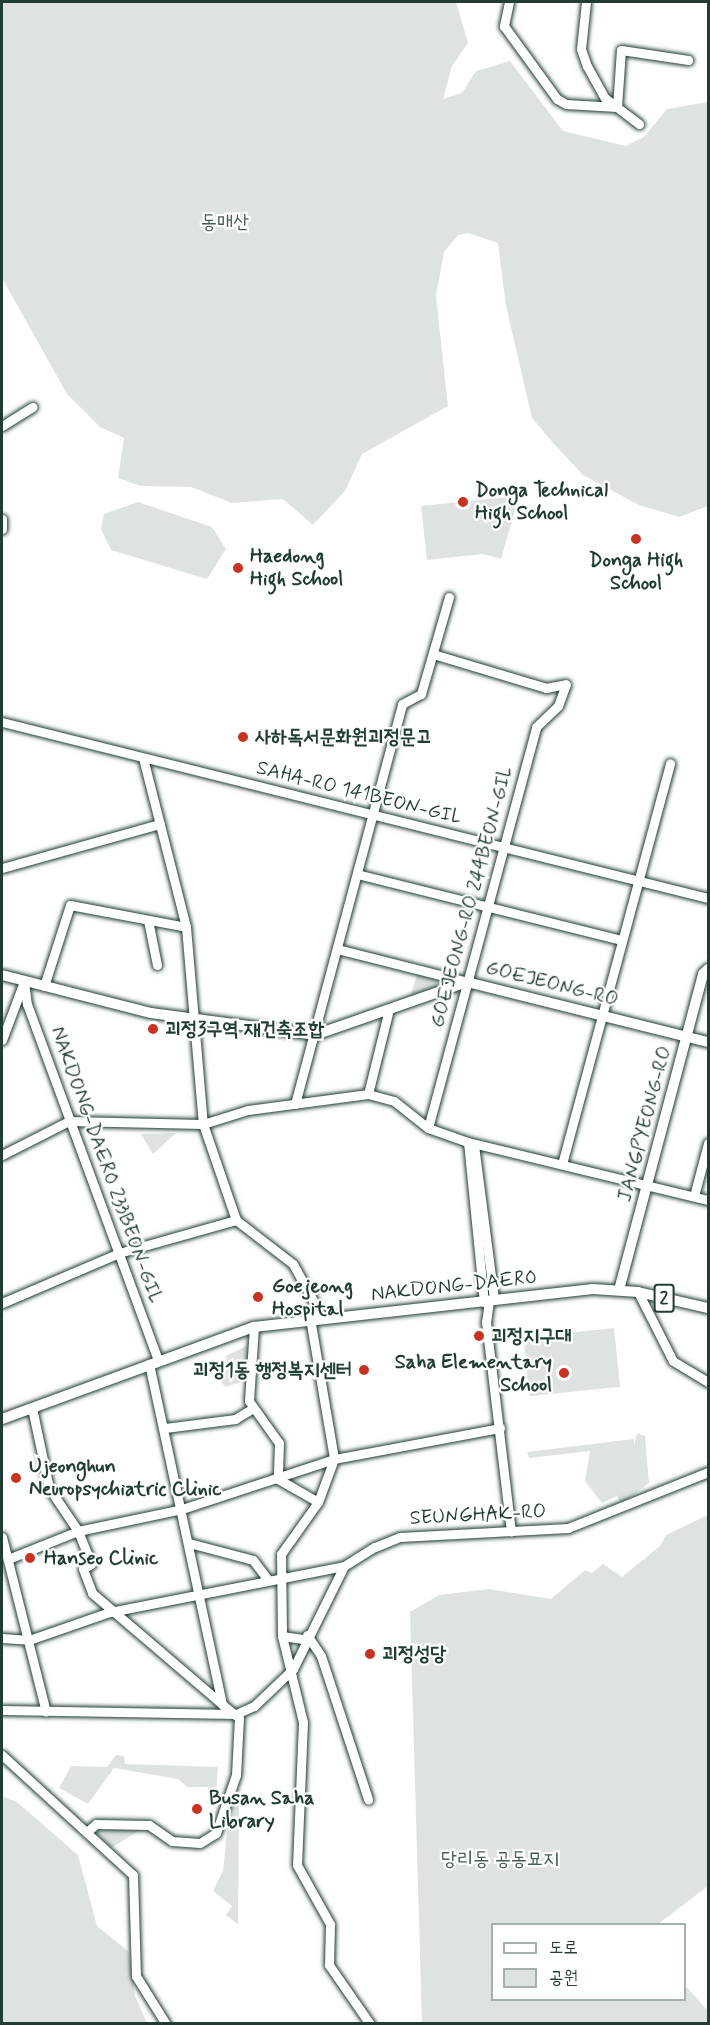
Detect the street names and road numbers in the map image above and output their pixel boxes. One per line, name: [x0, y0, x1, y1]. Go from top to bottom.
street label: SAHA-RO 141BEON-GIL: [254, 756, 464, 830]
street label: GOEJEONG-RO 244BEON-GIL: [426, 764, 518, 1030]
street label: GOEJEONG-RO: [483, 956, 621, 1012]
street label: NAKDONG-DAERO 233BEON-GIL: [45, 1023, 167, 1307]
street label: JANGPYEONG-RO: [613, 1044, 677, 1204]
street label: NAKDONG-DAERO: [370, 1265, 538, 1307]
road number: 2: [654, 1283, 674, 1313]
street label: SEUNGHAK-RO: [409, 1499, 547, 1531]

